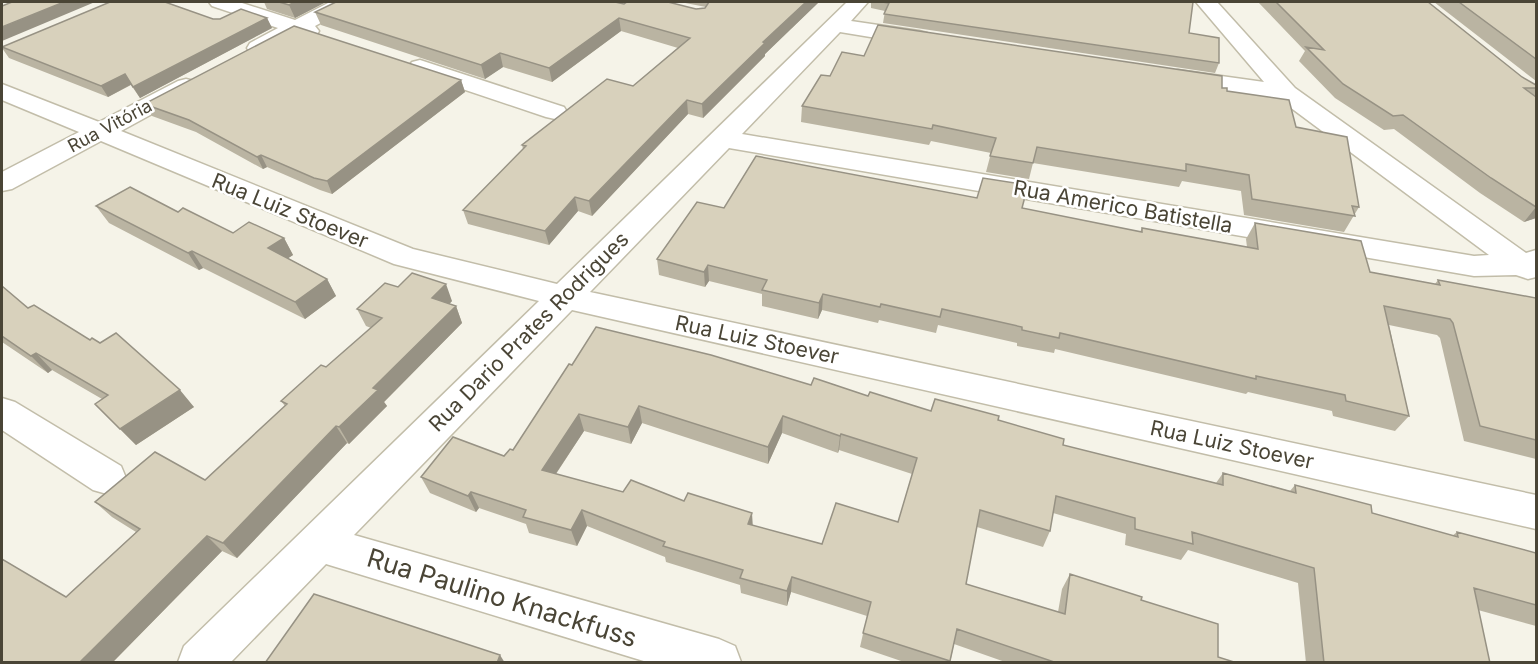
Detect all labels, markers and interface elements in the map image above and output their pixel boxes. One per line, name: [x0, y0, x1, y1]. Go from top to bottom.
street label: Rua Vitória: [64, 95, 155, 156]
street label: Rua Luiz Stoever: [208, 168, 372, 253]
street label: Rua Americo Batistella: [1012, 175, 1235, 238]
street label: Rua Dario Prates Rodrigues: [424, 227, 634, 437]
street label: Rua Luiz Stoever: [673, 310, 841, 369]
street label: Rua Luiz Stoever: [1148, 415, 1316, 474]
street label: Rua Paulino Knackfuss: [364, 542, 641, 653]

